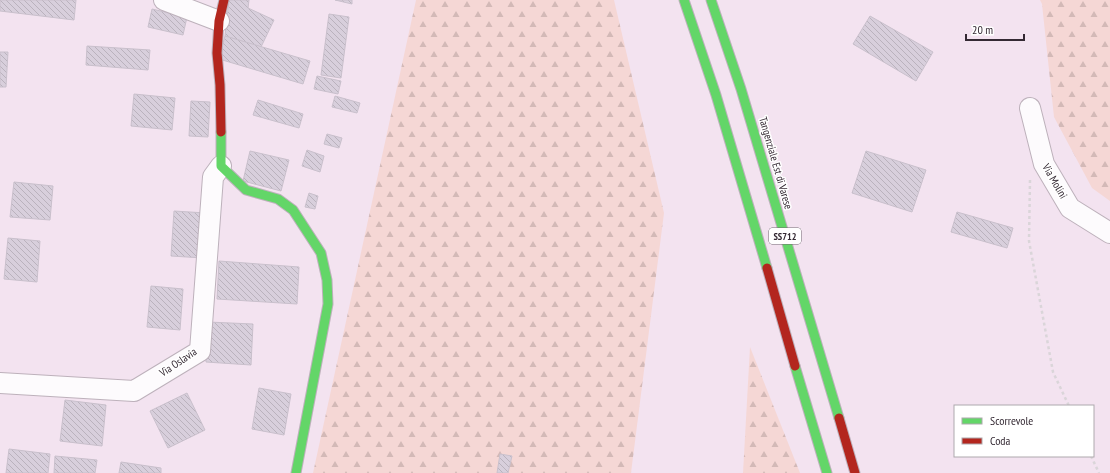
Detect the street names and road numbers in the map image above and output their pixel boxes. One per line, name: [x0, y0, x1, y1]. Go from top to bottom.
street label: Tangenziale Est di Varese: [756, 115, 796, 211]
street label: Via Molini: [1039, 160, 1071, 201]
road number: SS712: [769, 228, 801, 244]
street label: Via Oslavia: [156, 344, 199, 380]

